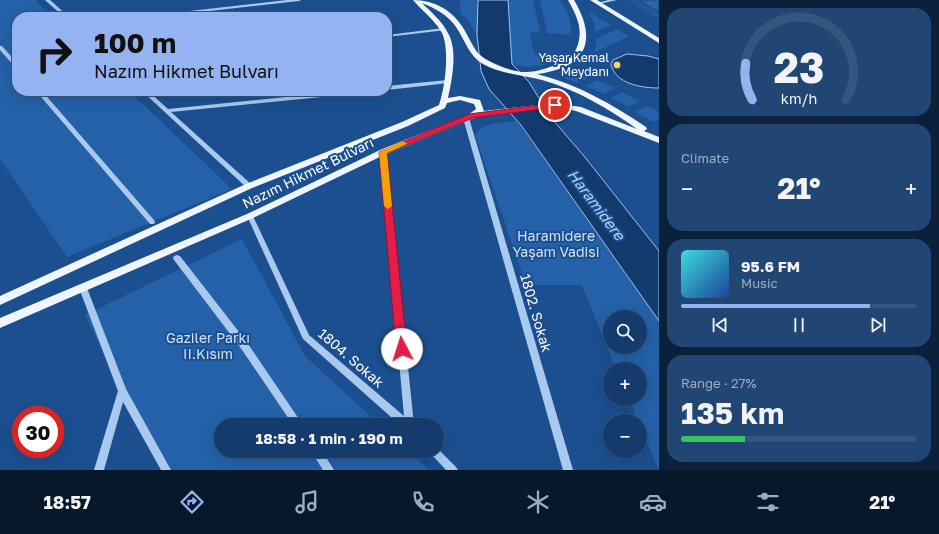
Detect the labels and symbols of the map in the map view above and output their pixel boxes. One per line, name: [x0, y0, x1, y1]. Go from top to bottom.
place label: Yaşar Kemal Meydanı: [538, 50, 609, 79]
marker: Yaşar Kemal Meydanı: [612, 60, 622, 70]
pin: [538, 88, 572, 122]
street label: Nazım Hikmet Bulvarı: [239, 133, 376, 212]
water label: Haramidere: [564, 166, 630, 244]
park label: Haramidere Yaşam Vadisi: [513, 227, 599, 260]
street label: 1802. Sokak: [517, 272, 556, 354]
street label: 1804. Sokak: [315, 325, 388, 391]
position arrow: [381, 328, 423, 370]
park label: Gaziler Parkı II.Kısım: [166, 329, 250, 362]
speed limit sign: 30: [12, 406, 64, 458]

